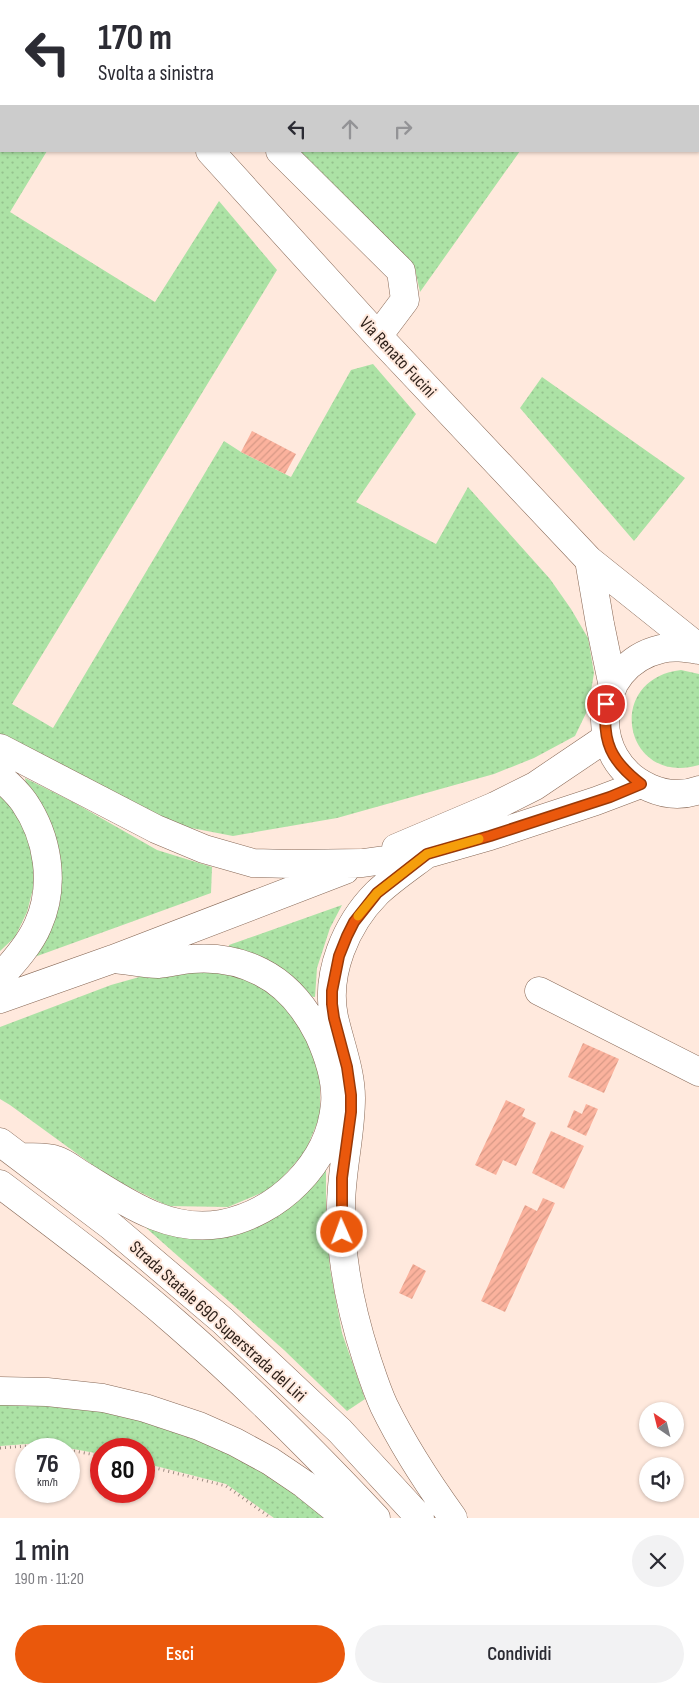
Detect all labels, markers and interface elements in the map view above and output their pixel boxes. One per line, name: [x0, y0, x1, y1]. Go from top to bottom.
text: 170 m: [98, 17, 172, 60]
icon: left: [15, 20, 80, 85]
text: Svolta a sinistra: [98, 60, 214, 87]
icon: left: [283, 115, 311, 143]
icon: ahead: [336, 115, 364, 143]
icon: right: [389, 115, 417, 143]
street label: Via Renato Fucini: [355, 313, 440, 402]
pin: [585, 683, 627, 725]
icon: arrive: [592, 690, 620, 718]
position arrow: [315, 1205, 367, 1257]
street label: Strada Statale 690 Superstrada del Liri: [125, 1237, 310, 1406]
north arrow: [639, 1402, 684, 1448]
map controls: [639, 1402, 684, 1502]
speed limit sign: 80: [90, 1438, 155, 1503]
text: 76: [36, 1449, 59, 1480]
button: sound: [639, 1457, 684, 1502]
text: km/h: [37, 1475, 58, 1490]
text: 1 min: [15, 1533, 70, 1569]
button: close: [632, 1535, 684, 1587]
text: 190 m · 11:20: [15, 1570, 84, 1589]
button: Esci: [15, 1625, 345, 1683]
button: Condividi: [355, 1625, 684, 1683]

